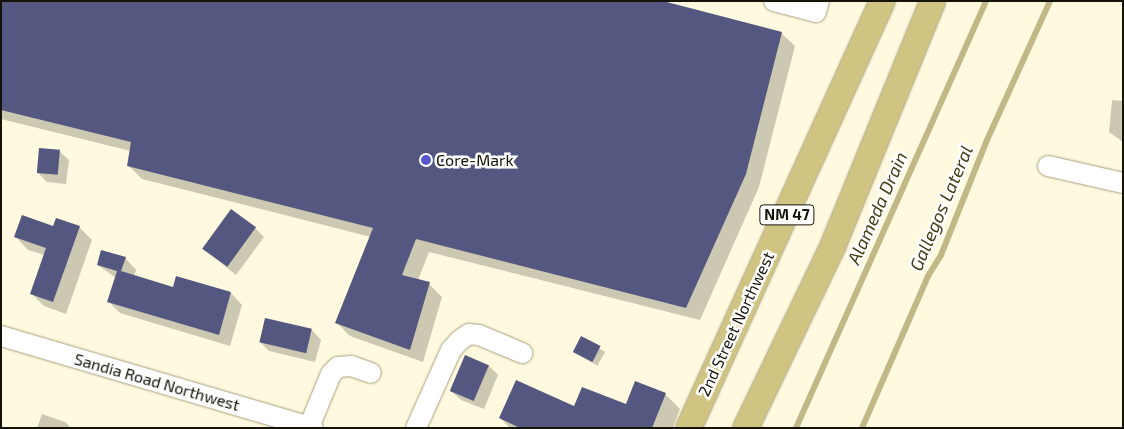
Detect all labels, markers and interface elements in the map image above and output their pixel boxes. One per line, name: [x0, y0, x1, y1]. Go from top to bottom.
water label: Gallegos Lateral: [905, 142, 977, 274]
water label: Alameda Drain: [843, 148, 911, 268]
place label: Core-Mark: [436, 150, 514, 170]
marker: Core-Mark: [420, 154, 432, 166]
road number: NM 47: [758, 202, 816, 228]
street label: 2nd Street Northwest: [694, 249, 778, 399]
street label: Sandia Road Northwest: [72, 349, 242, 415]

